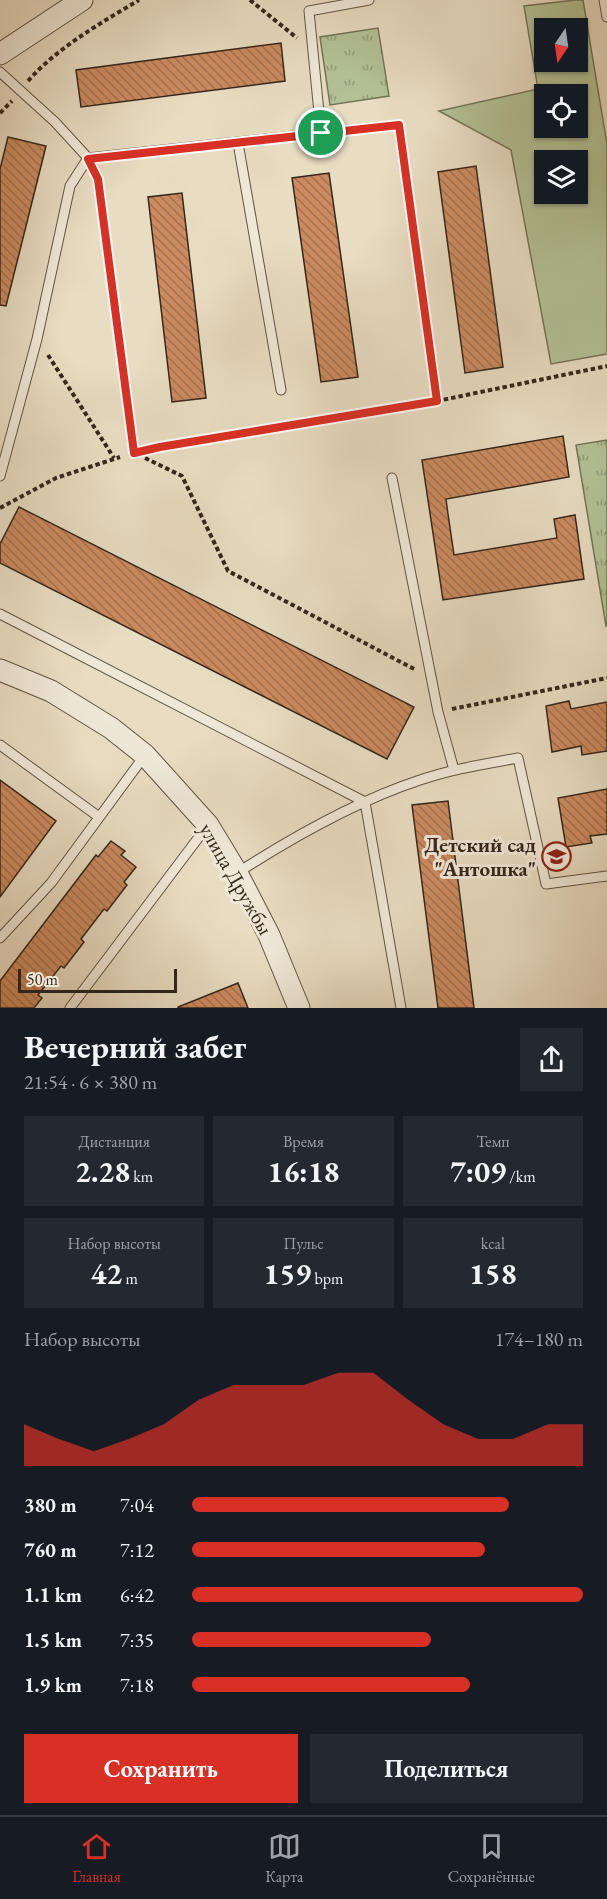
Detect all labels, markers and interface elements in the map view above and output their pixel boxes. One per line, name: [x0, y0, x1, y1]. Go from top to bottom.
north arrow: [534, 18, 588, 72]
map controls: [534, 18, 588, 204]
button: locate: [534, 84, 588, 138]
pin: [295, 107, 346, 158]
icon: arrive: [304, 116, 337, 149]
button: layers: [534, 150, 588, 204]
street label: улица Дружбы: [193, 818, 279, 940]
place label: Детский сад "Антошка": [424, 831, 536, 882]
school or university icon: Детский сад "Антошка": [541, 841, 573, 873]
scale bar: [18, 966, 177, 994]
text: 50 m: [27, 969, 58, 990]
text: Вечерний забег: [24, 1025, 246, 1068]
button: share: [520, 1028, 583, 1091]
text: 21:54 · 6 × 380 m: [24, 1069, 157, 1095]
text: Дистанция: [78, 1131, 150, 1152]
text: Время: [283, 1131, 324, 1152]
text: Темп: [476, 1131, 509, 1152]
text: 2.28: [75, 1152, 130, 1191]
text: 16:18: [268, 1152, 339, 1191]
text: 7:09: [450, 1152, 506, 1191]
text: km: [130, 1166, 153, 1187]
text: /km: [506, 1166, 536, 1187]
text: Набор высоты: [68, 1233, 161, 1254]
text: Пульс: [283, 1233, 324, 1254]
text: kcal: [481, 1233, 505, 1254]
text: 42: [90, 1254, 122, 1293]
text: 159: [264, 1254, 311, 1293]
text: 158: [469, 1254, 517, 1293]
text: m: [122, 1268, 138, 1289]
text: bpm: [311, 1268, 343, 1289]
text: Набор высоты: [24, 1326, 140, 1352]
text: 174–180 m: [495, 1326, 583, 1352]
text: 380 m: [24, 1492, 77, 1518]
text: 7:04: [120, 1492, 154, 1518]
text: 760 m: [24, 1537, 77, 1563]
text: 7:12: [120, 1537, 154, 1563]
text: 1.1 km: [24, 1582, 82, 1608]
text: 6:42: [120, 1582, 154, 1608]
text: 1.5 km: [24, 1627, 82, 1653]
text: 7:35: [120, 1627, 154, 1653]
text: 1.9 km: [24, 1672, 82, 1698]
text: 7:18: [120, 1672, 154, 1698]
button: Сохранить: [24, 1734, 298, 1803]
button: Поделиться: [310, 1734, 583, 1803]
tab: Главная: [72, 1830, 121, 1887]
tab: Карта: [265, 1830, 303, 1887]
tab: Сохранённые: [448, 1830, 535, 1887]

